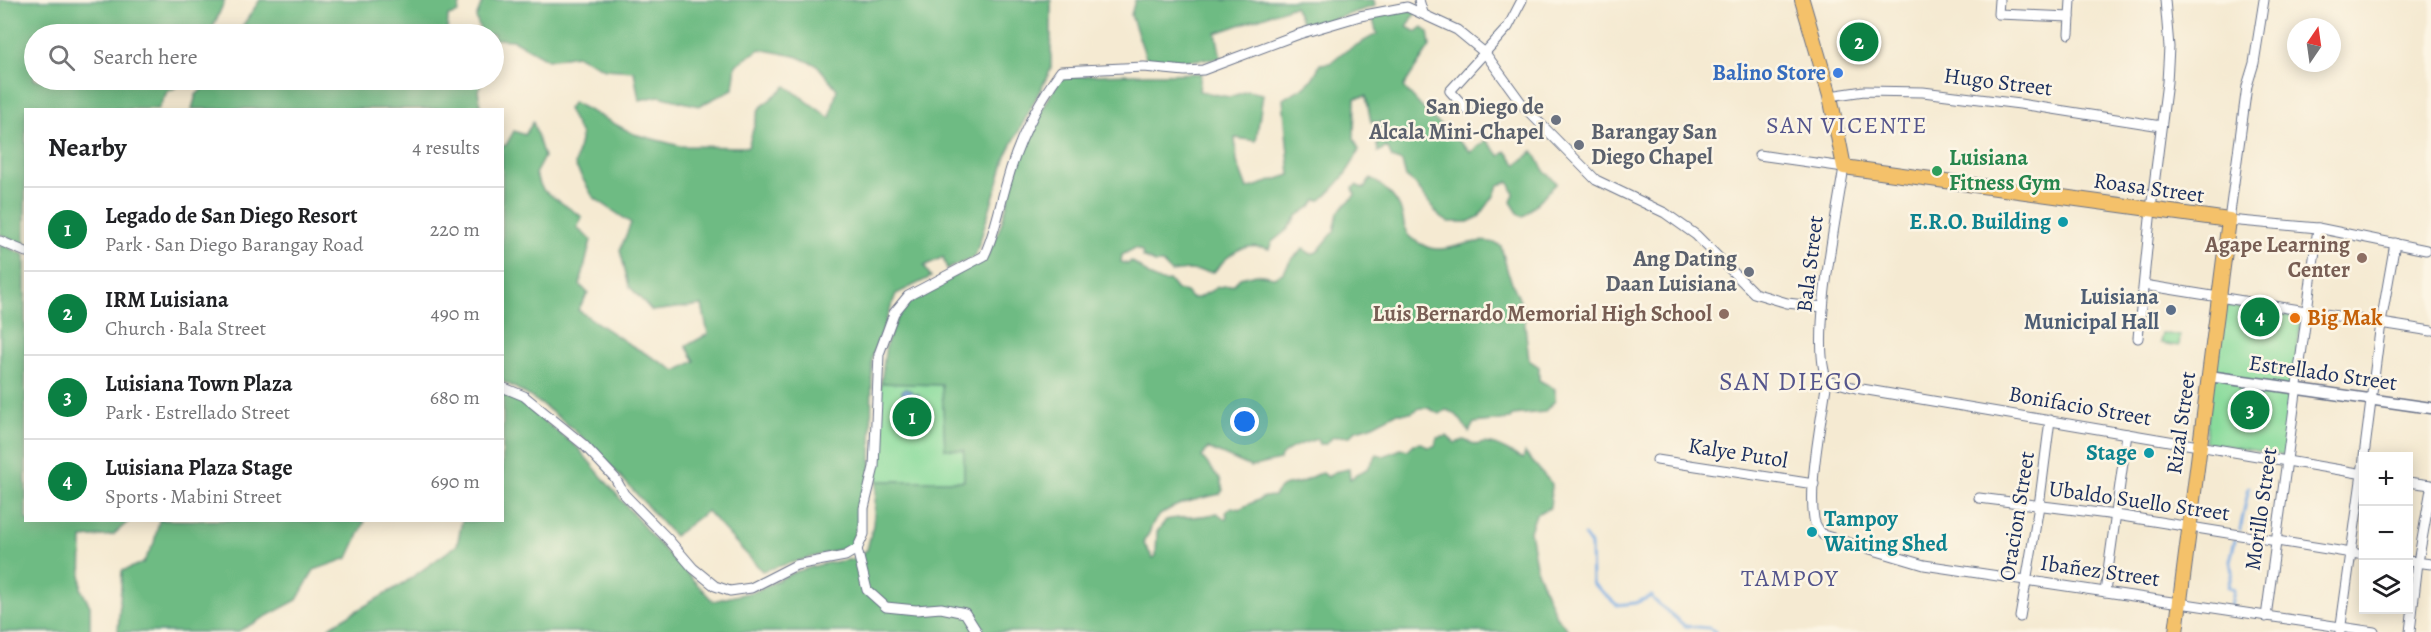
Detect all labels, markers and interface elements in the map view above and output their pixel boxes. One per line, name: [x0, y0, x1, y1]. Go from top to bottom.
north arrow: [2287, 18, 2341, 72]
pin: 2: [1840, 20, 1878, 64]
search box: [24, 24, 504, 90]
icon: search: [45, 41, 78, 74]
text: Search here: [93, 42, 198, 72]
place label: Balino Store: [1712, 58, 1826, 88]
street label: Hugo Street: [1942, 60, 2054, 104]
marker: Balino Store: [1831, 66, 1845, 80]
place label: San Diego de Alcala Mini-Chapel: [1368, 92, 1544, 147]
district label: SAN VICENTE: [1766, 109, 1928, 141]
marker: San Diego de Alcala Mini-Chapel: [1549, 113, 1563, 127]
place label: Barangay San Diego Chapel: [1591, 117, 1717, 172]
text: Nearby: [48, 130, 127, 165]
text: 4 results: [412, 134, 480, 161]
marker: Barangay San Diego Chapel: [1572, 138, 1586, 152]
place label: Luisiana Fitness Gym: [1949, 143, 2061, 198]
marker: Luisiana Fitness Gym: [1930, 164, 1944, 178]
street label: Roasa Street: [2092, 165, 2206, 211]
text: Legado de San Diego Resort: [105, 201, 357, 231]
place label: E.R.O. Building: [1909, 207, 2052, 237]
street label: Bala Street: [1789, 214, 1831, 314]
marker: E.R.O. Building: [2056, 215, 2070, 229]
text: 1: [64, 216, 71, 243]
text: 220 m: [430, 216, 480, 243]
place label: Agape Learning Center: [2204, 230, 2351, 285]
text: Park · San Diego Barangay Road: [105, 231, 363, 258]
place label: Ang Dating Daan Luisiana: [1605, 244, 1738, 299]
marker: Agape Learning Center: [2355, 251, 2369, 265]
marker: Ang Dating Daan Luisiana: [1742, 265, 1756, 279]
place label: Luisiana Municipal Hall: [2024, 282, 2159, 337]
text: IRM Luisiana: [105, 285, 229, 315]
pin: 4: [2240, 294, 2280, 340]
place label: Luis Bernardo Memorial High School: [1373, 299, 1712, 329]
text: 2: [63, 300, 72, 327]
text: 490 m: [431, 300, 480, 327]
marker: Luisiana Municipal Hall: [2164, 303, 2178, 317]
place label: Big Mak: [2307, 303, 2383, 333]
marker: Luis Bernardo Memorial High School: [1717, 307, 1731, 321]
marker: Big Mak: [2288, 311, 2302, 325]
text: Church · Bala Street: [105, 315, 266, 342]
street label: Estrellado Street: [2247, 348, 2399, 398]
district label: SAN DIEGO: [1719, 364, 1863, 399]
text: Luisiana Town Plaza: [105, 369, 293, 399]
street label: Rizal Street: [2159, 370, 2203, 476]
street label: Bonifacio Street: [2006, 379, 2154, 433]
text: 3: [63, 384, 72, 411]
text: 680 m: [430, 384, 480, 411]
pin: 3: [2230, 388, 2270, 432]
pin: 1: [892, 394, 932, 440]
text: Park · Estrellado Street: [105, 399, 290, 426]
your location: [1230, 407, 1259, 436]
street label: Kalye Putol: [1686, 430, 1790, 476]
place label: Stage: [2086, 438, 2137, 468]
marker: Stage: [2142, 446, 2156, 460]
street label: Morillo Street: [2238, 446, 2284, 572]
street label: Oracion Street: [1992, 449, 2042, 583]
map controls: [2359, 452, 2413, 614]
button: +: [2359, 452, 2413, 506]
text: Luisiana Plaza Stage: [105, 453, 293, 483]
text: 4: [63, 468, 72, 495]
text: 690 m: [430, 468, 480, 495]
street label: Ubaldo Suello Street: [2047, 473, 2231, 529]
text: Sports · Mabini Street: [105, 483, 282, 510]
place label: Tampoy Waiting Shed: [1823, 504, 1948, 559]
button: −: [2359, 506, 2413, 560]
marker: Tampoy Waiting Shed: [1805, 525, 1819, 539]
street label: Ibañez Street: [2038, 548, 2162, 594]
button: layers: [2359, 560, 2413, 614]
district label: TAMPOY: [1741, 562, 1839, 594]

